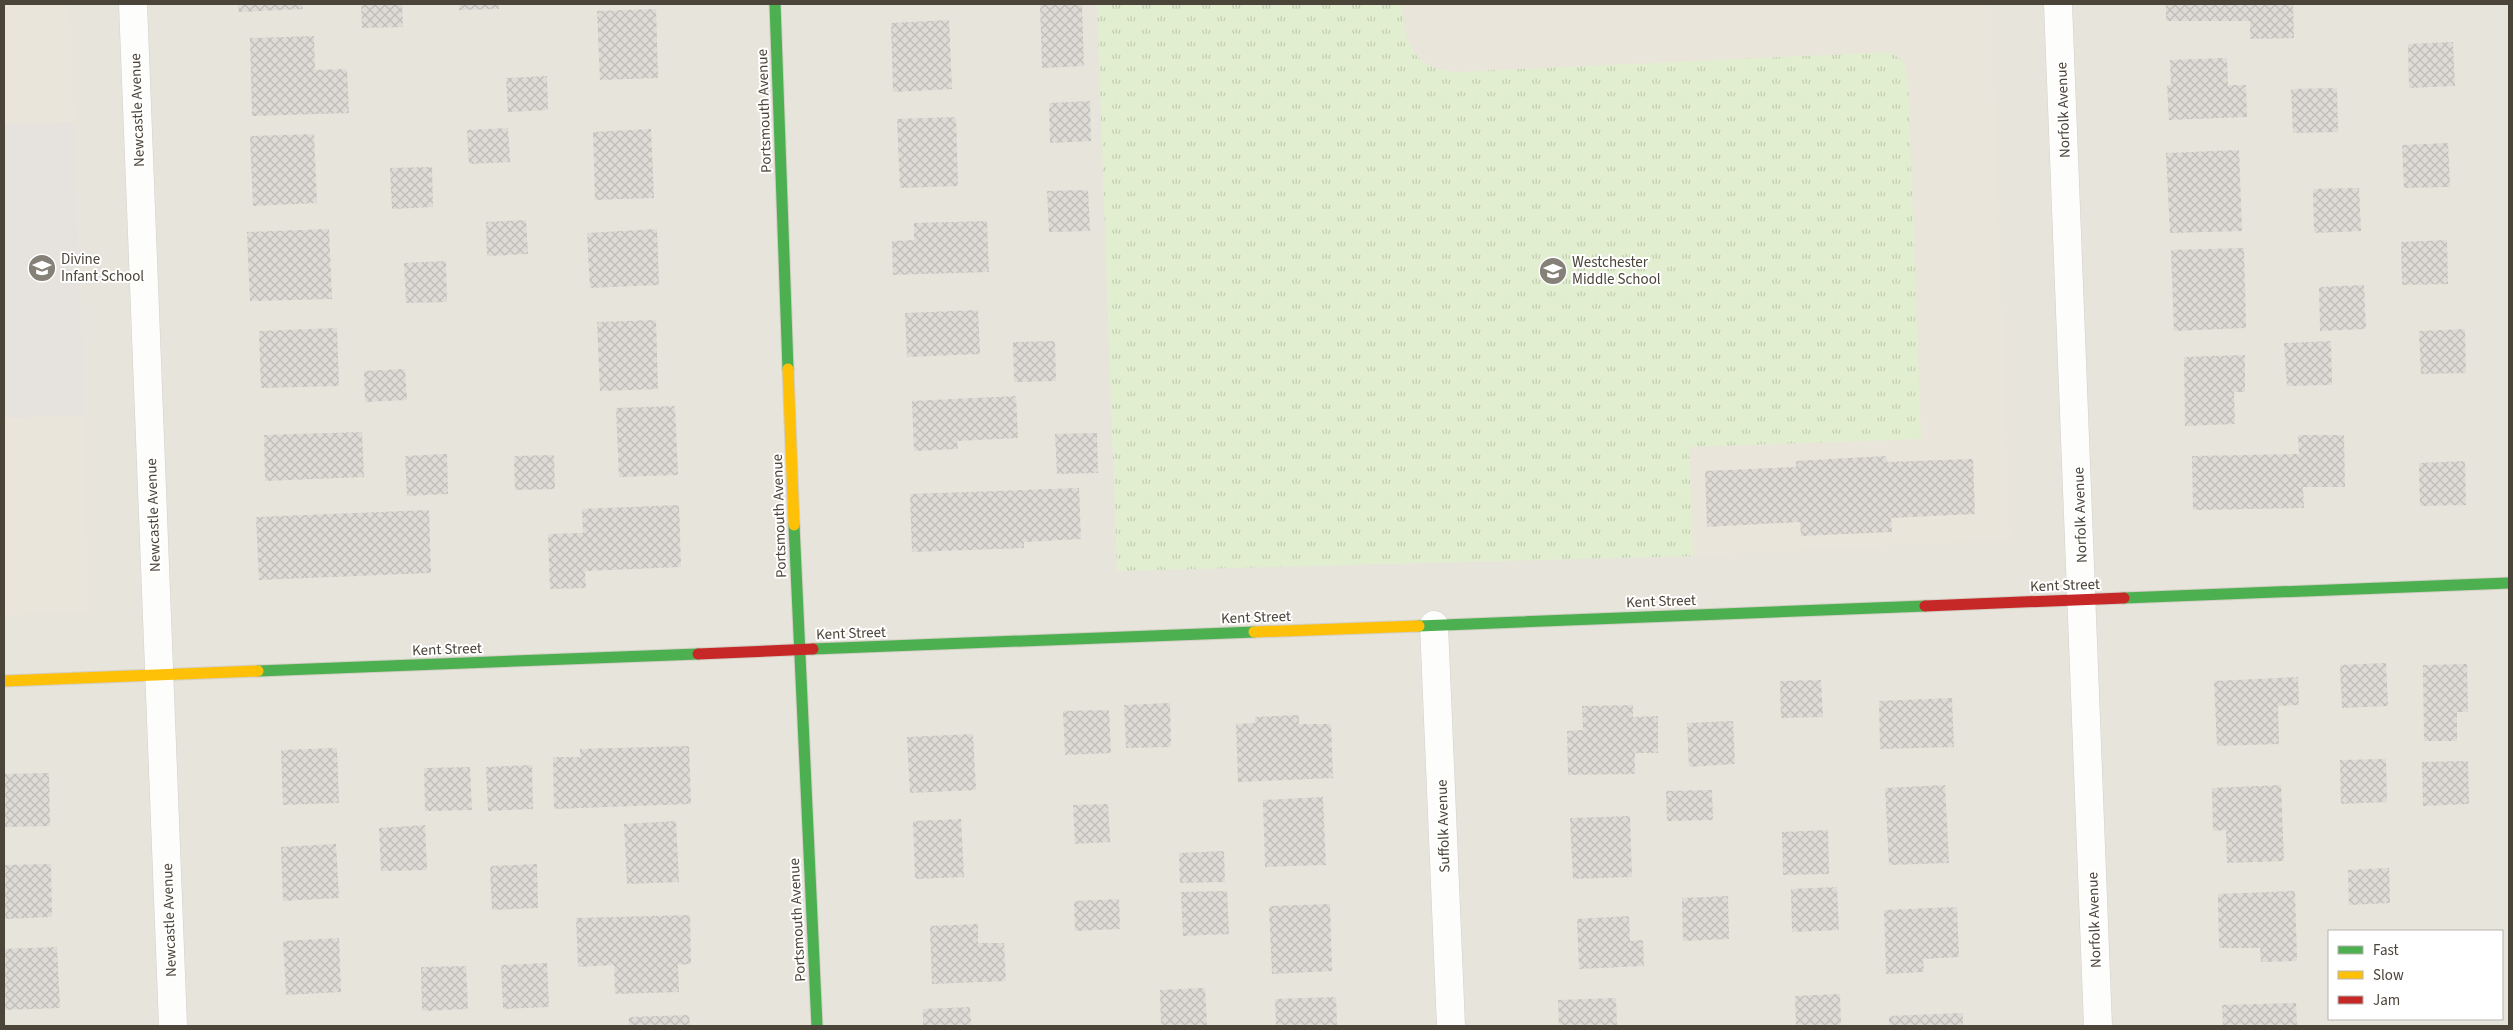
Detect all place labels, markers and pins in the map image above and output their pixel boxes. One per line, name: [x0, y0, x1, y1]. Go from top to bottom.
place label: Divine Infant School: [61, 249, 144, 287]
place label: Westchester Middle School: [1572, 252, 1661, 290]
school or university icon: Divine Infant School: [27, 253, 57, 283]
school or university icon: Westchester Middle School: [1538, 256, 1568, 286]

